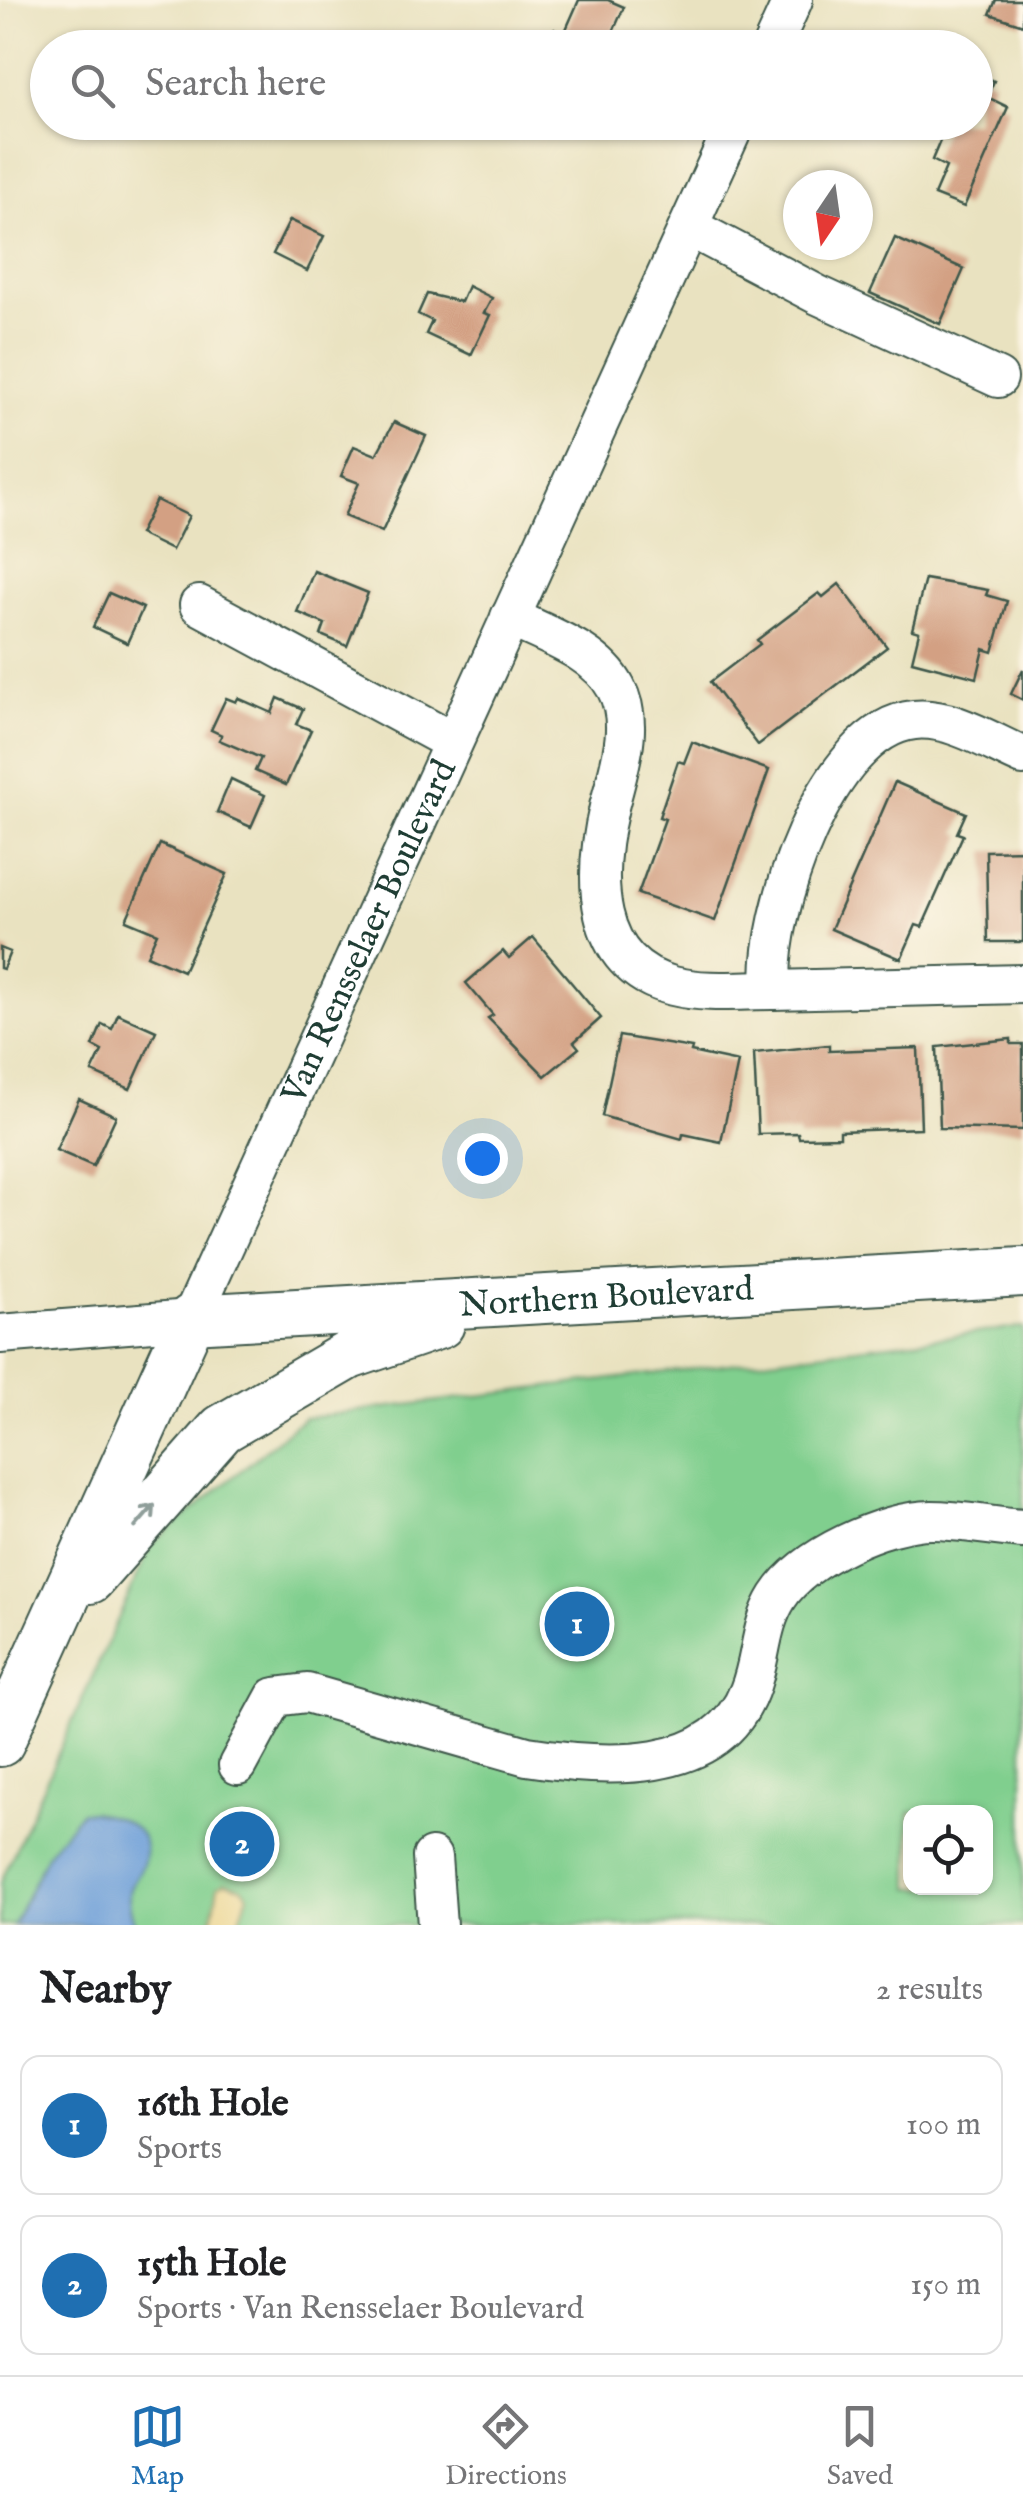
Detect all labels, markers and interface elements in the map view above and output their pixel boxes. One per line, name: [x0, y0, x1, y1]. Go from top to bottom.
search box: [30, 30, 993, 140]
icon: search: [65, 58, 120, 113]
text: Search here: [145, 61, 326, 109]
north arrow: [783, 170, 873, 260]
street label: Van Rensselaer Boulevard: [272, 753, 468, 1112]
your location: [457, 1133, 508, 1184]
street label: Northern Boulevard: [458, 1267, 755, 1329]
one-way arrow: [134, 1504, 157, 1529]
pin: 1: [544, 1586, 610, 1662]
map controls: [903, 1805, 993, 1895]
button: locate: [903, 1805, 993, 1895]
pin: 2: [210, 1806, 274, 1882]
text: Nearby: [40, 1964, 171, 2017]
text: 2 results: [876, 1970, 983, 2011]
text: 16th Hole: [137, 2081, 289, 2129]
text: 1: [69, 2105, 80, 2146]
text: 100 m: [906, 2105, 981, 2146]
text: Sports: [137, 2129, 222, 2170]
text: 15th Hole: [137, 2241, 287, 2289]
text: 2: [67, 2265, 82, 2306]
text: 150 m: [910, 2265, 981, 2306]
text: Sports · Van Rensselaer Boulevard: [137, 2289, 584, 2330]
tab: Map: [130, 2399, 185, 2494]
tab: Directions: [445, 2399, 567, 2494]
tab: Saved: [827, 2399, 893, 2494]

